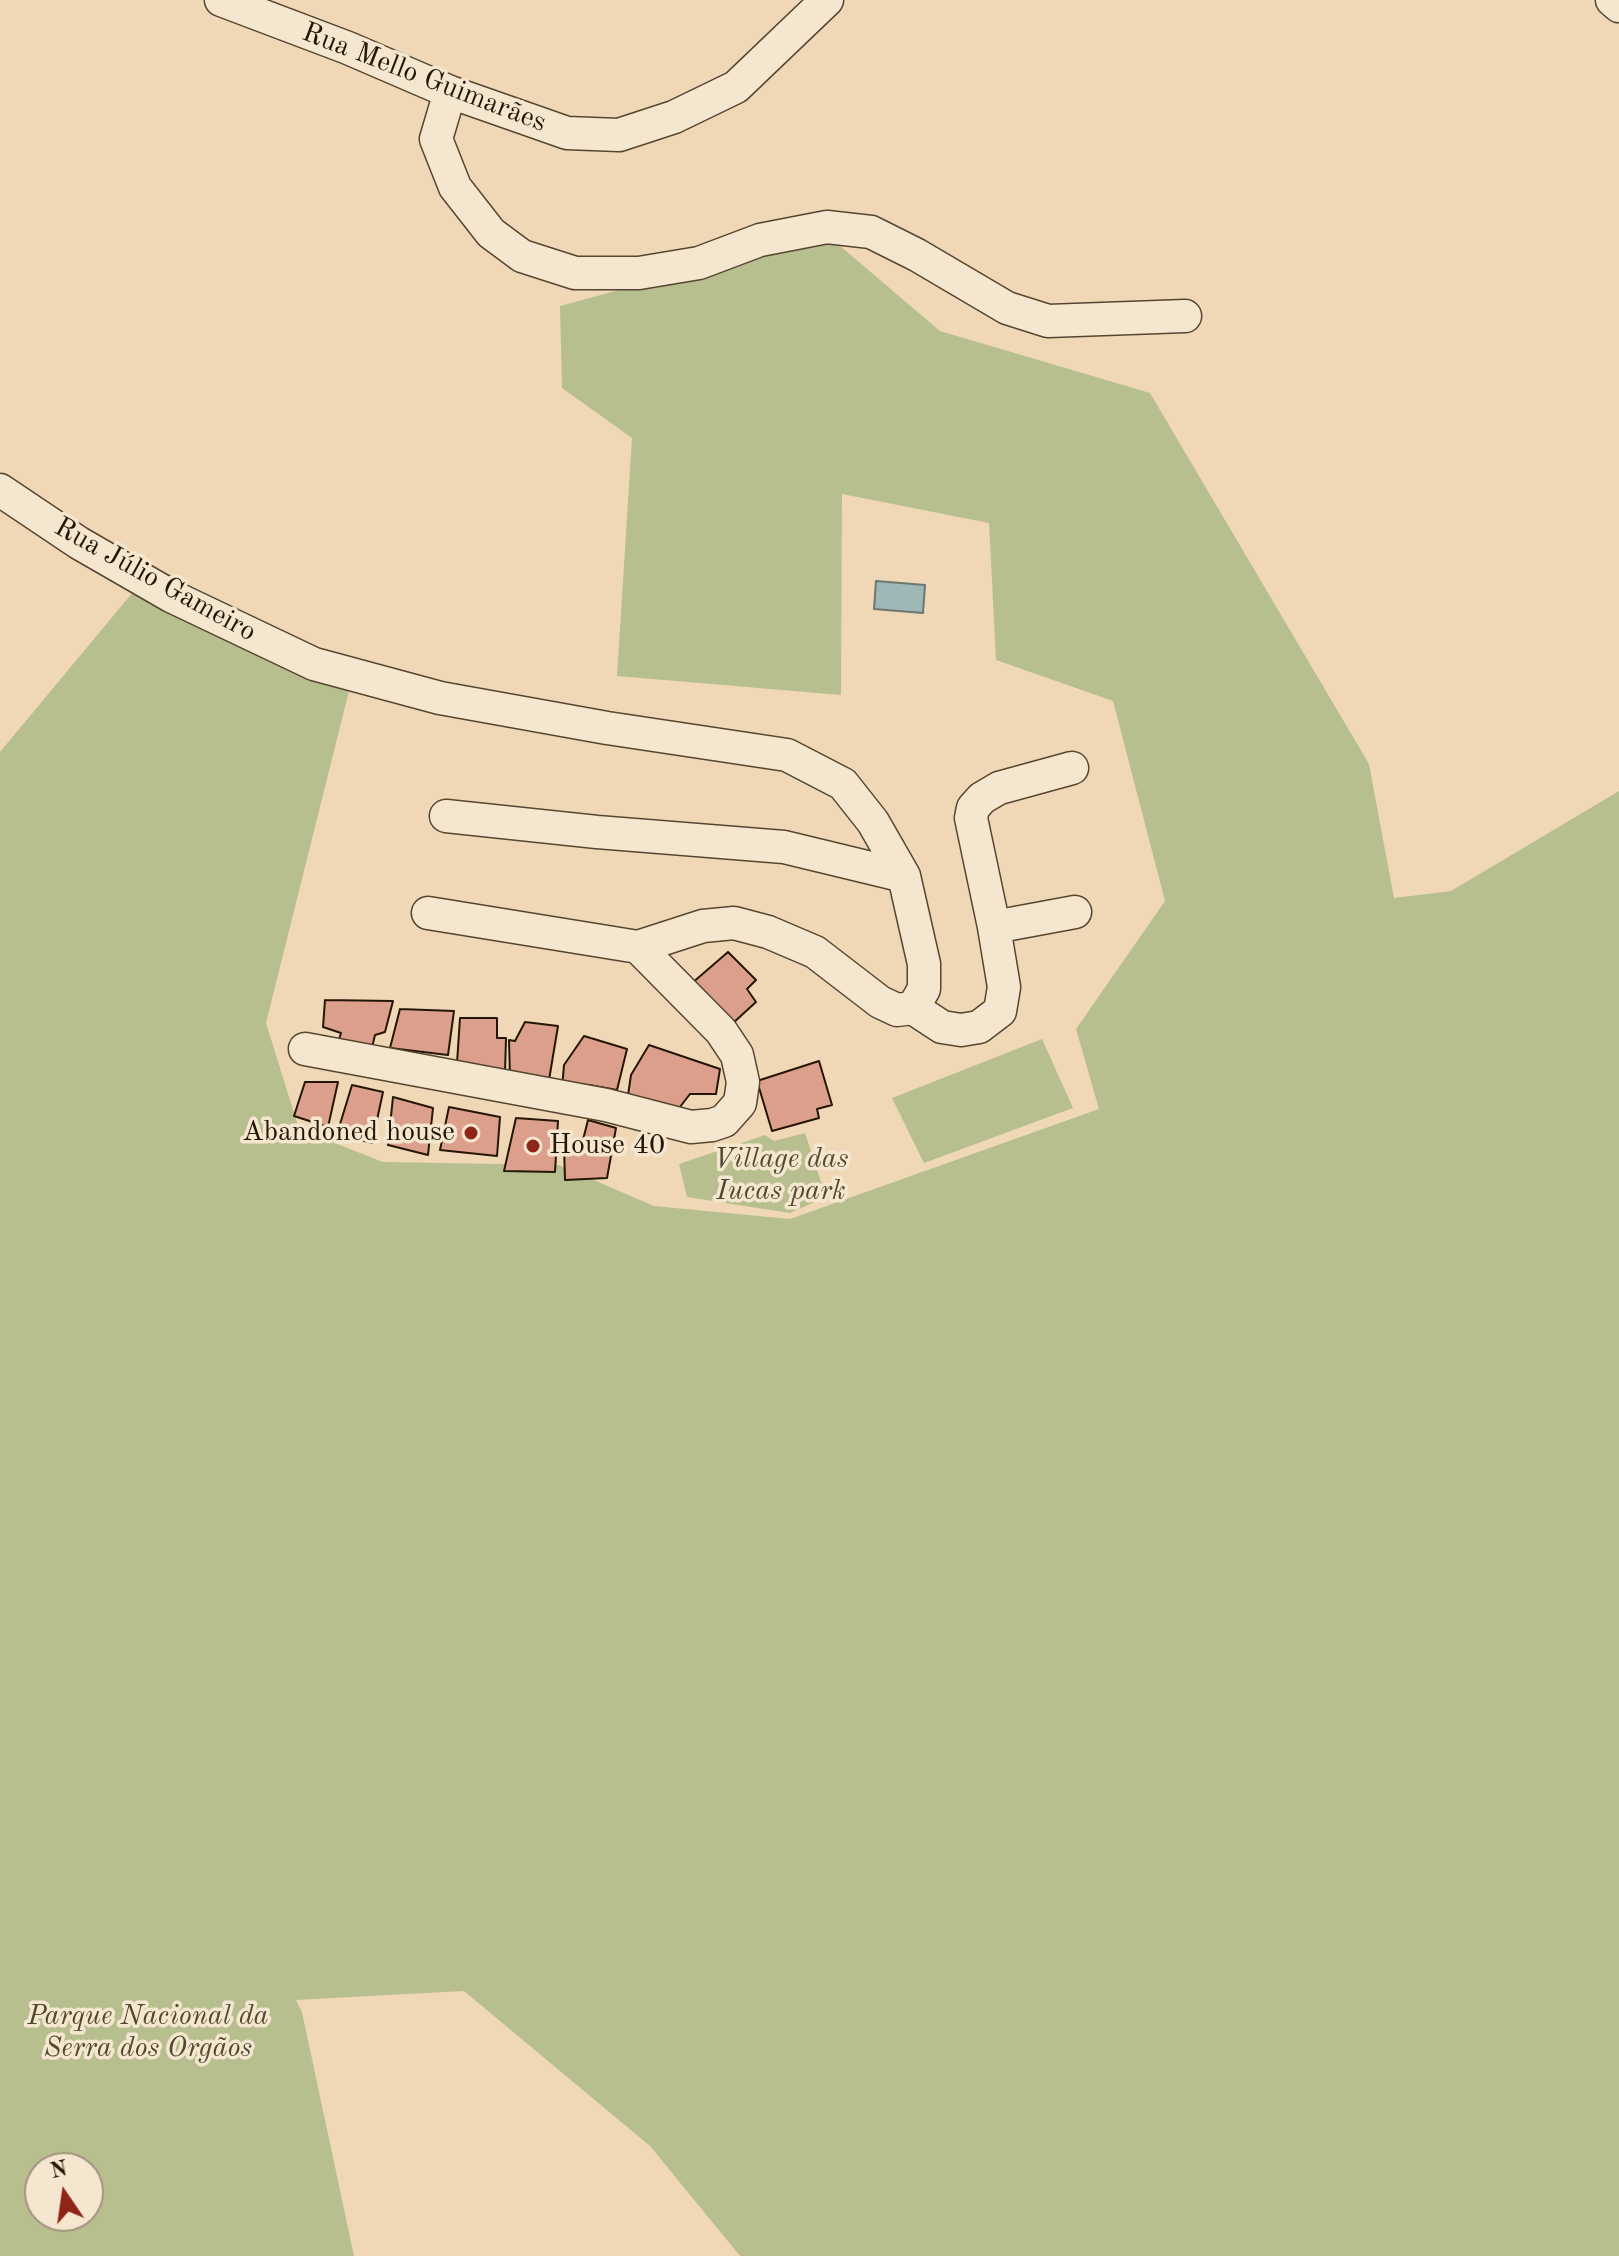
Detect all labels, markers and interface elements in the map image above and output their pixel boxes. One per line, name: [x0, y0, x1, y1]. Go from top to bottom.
street label: Rua Mello Guimarães: [297, 16, 551, 140]
street label: Rua Júlio Gameiro: [48, 511, 262, 649]
place label: Abandoned house: [242, 1116, 455, 1150]
marker: Abandoned house: [462, 1124, 480, 1142]
place label: House 40: [549, 1129, 665, 1163]
marker: House 40: [524, 1137, 542, 1155]
park label: Village das Iucas park: [713, 1143, 849, 1209]
park label: Parque Nacional da Serra dos Orgãos: [27, 2000, 269, 2066]
north arrow: [24, 2152, 104, 2232]
text: N: [48, 2158, 70, 2183]

